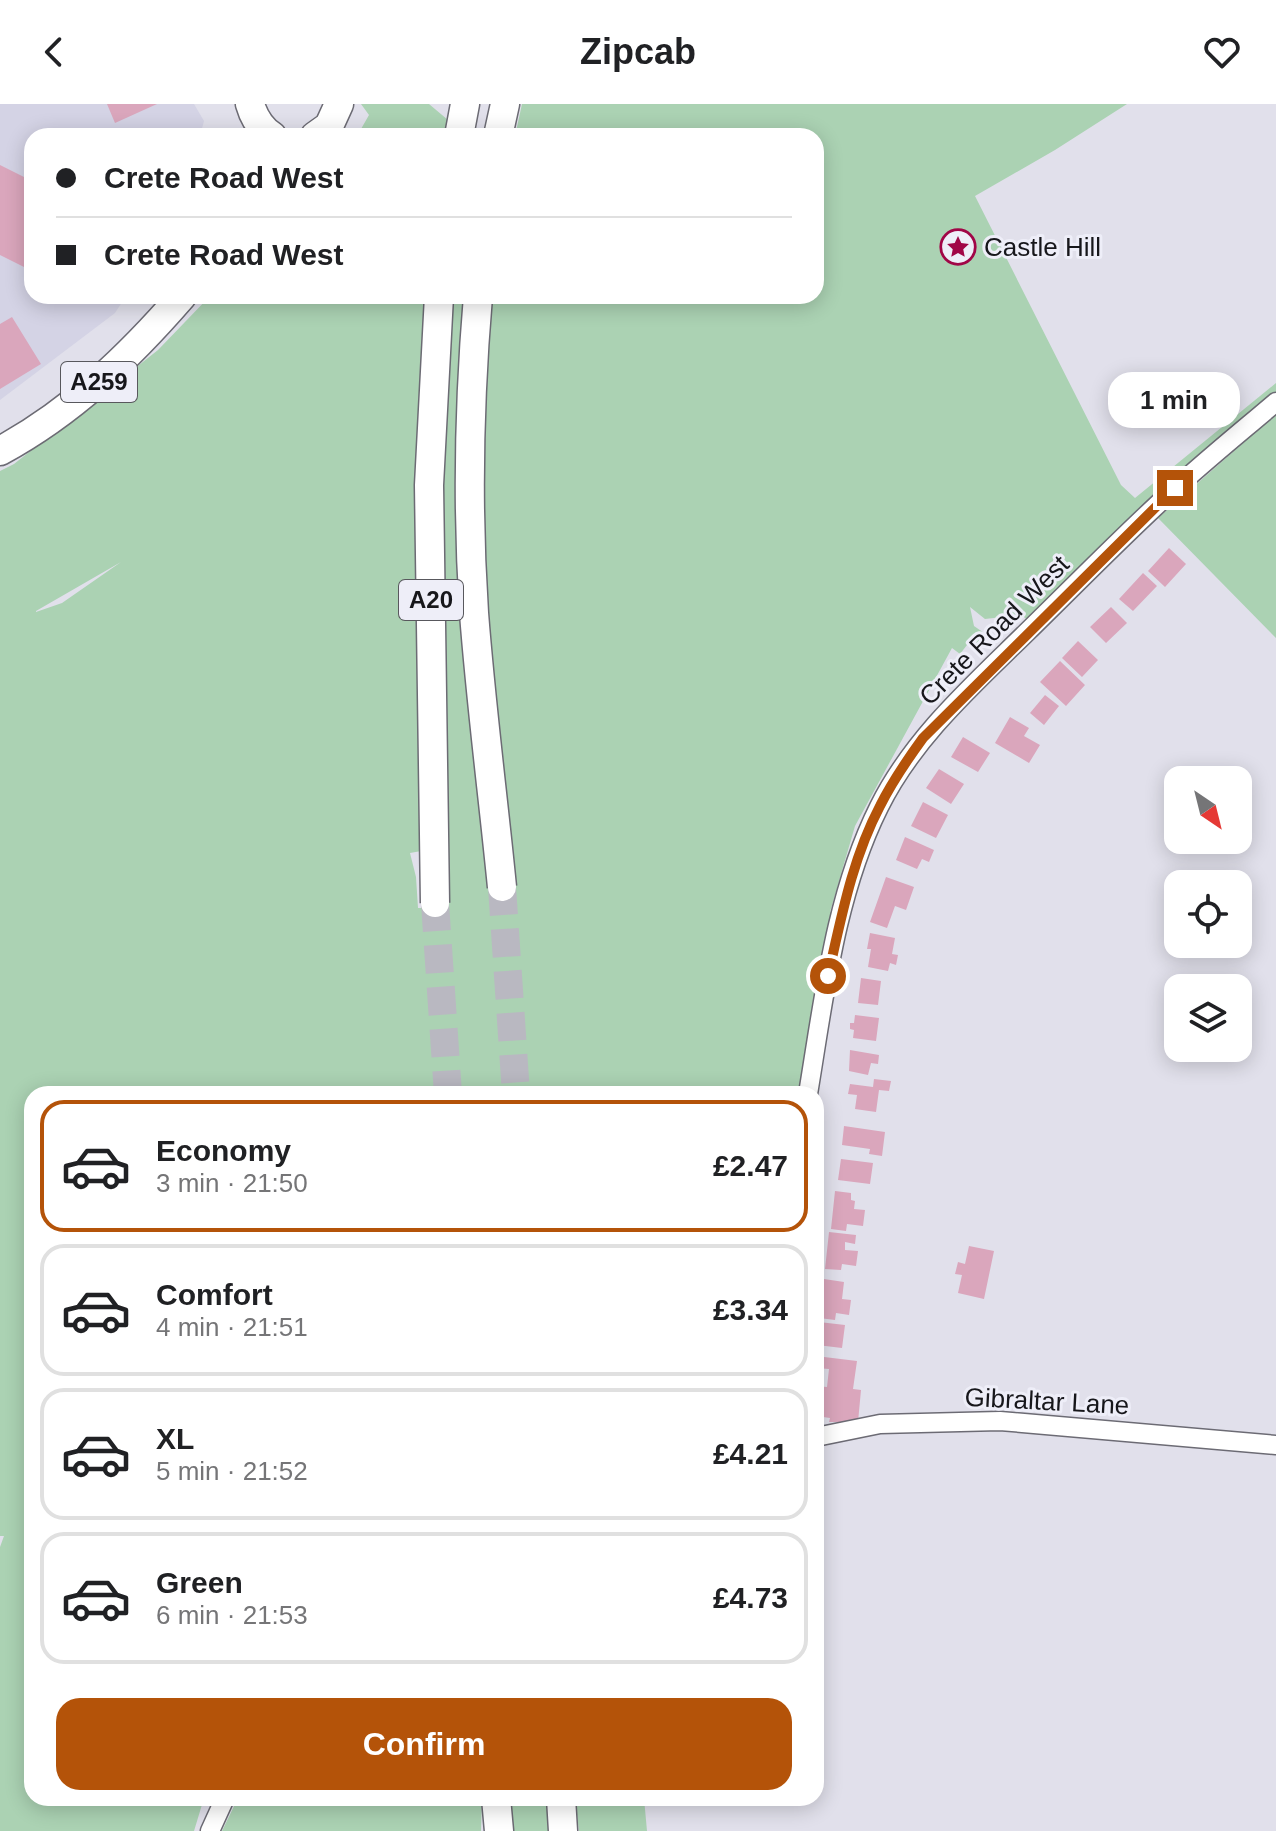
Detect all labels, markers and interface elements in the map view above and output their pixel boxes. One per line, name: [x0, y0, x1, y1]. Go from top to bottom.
icon: back: [32, 30, 76, 74]
icon: heart: [1200, 30, 1244, 74]
text: Zipcab: [580, 31, 696, 72]
text: Crete Road West: [104, 161, 344, 194]
place icon: Castle Hill: [939, 228, 977, 266]
place label: Castle Hill: [984, 232, 1101, 262]
text: Crete Road West: [104, 238, 344, 271]
road number: A259: [61, 362, 137, 402]
callout: 1 min: [1109, 372, 1241, 428]
text: 1 min: [1140, 385, 1208, 415]
route end: [1157, 470, 1193, 506]
street label: Crete Road West: [913, 549, 1075, 711]
road number: A20: [399, 580, 463, 620]
north arrow: [1164, 766, 1252, 854]
map controls: [1164, 766, 1252, 1062]
button: locate: [1164, 870, 1252, 958]
route start: [810, 958, 846, 994]
button: layers: [1164, 974, 1252, 1062]
icon: car: [60, 1130, 132, 1202]
text: Economy: [156, 1134, 291, 1167]
text: £2.47: [713, 1149, 788, 1182]
text: 3 min · 21:50: [156, 1168, 308, 1198]
icon: car: [60, 1274, 132, 1346]
text: Comfort: [156, 1278, 273, 1311]
text: £3.34: [713, 1293, 788, 1326]
text: 4 min · 21:51: [156, 1312, 308, 1342]
street label: Gibraltar Lane: [964, 1382, 1130, 1420]
icon: car: [60, 1418, 132, 1490]
text: XL: [156, 1422, 194, 1455]
text: £4.21: [713, 1437, 788, 1470]
text: 5 min · 21:52: [156, 1456, 308, 1486]
icon: car: [60, 1562, 132, 1634]
text: Green: [156, 1566, 243, 1599]
text: £4.73: [713, 1581, 788, 1614]
text: 6 min · 21:53: [156, 1600, 308, 1630]
button: Confirm: [56, 1698, 792, 1790]

